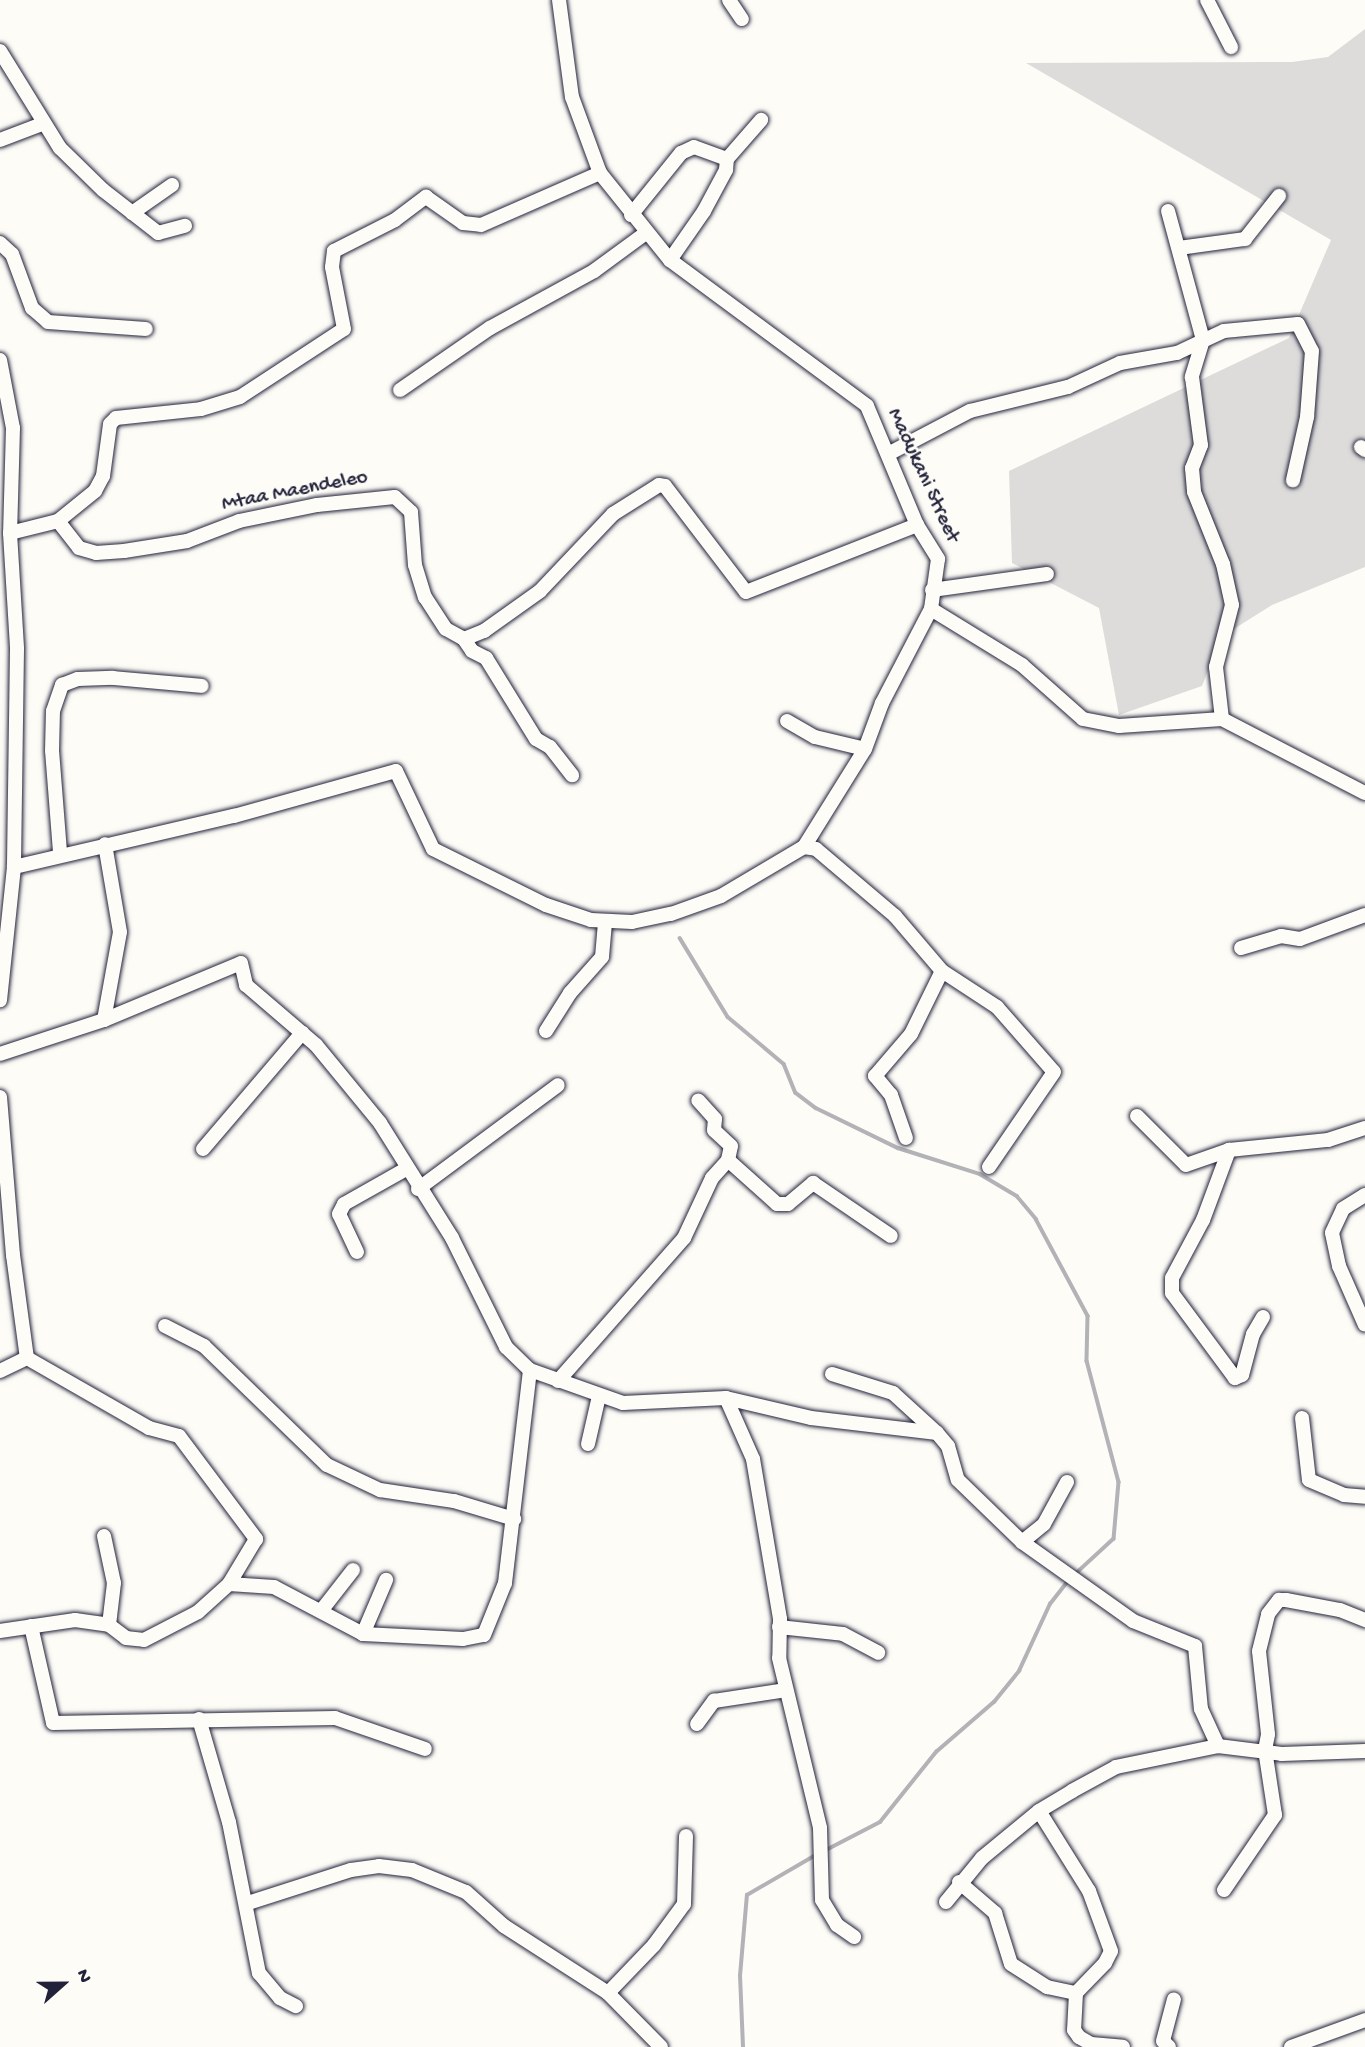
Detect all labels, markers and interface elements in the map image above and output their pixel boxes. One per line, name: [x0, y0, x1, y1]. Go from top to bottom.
street label: Madukani Street: [880, 405, 964, 547]
street label: Mtaa Maendeleo: [220, 466, 370, 518]
north arrow: [28, 1949, 98, 2019]
text: N: [70, 1966, 96, 1986]

